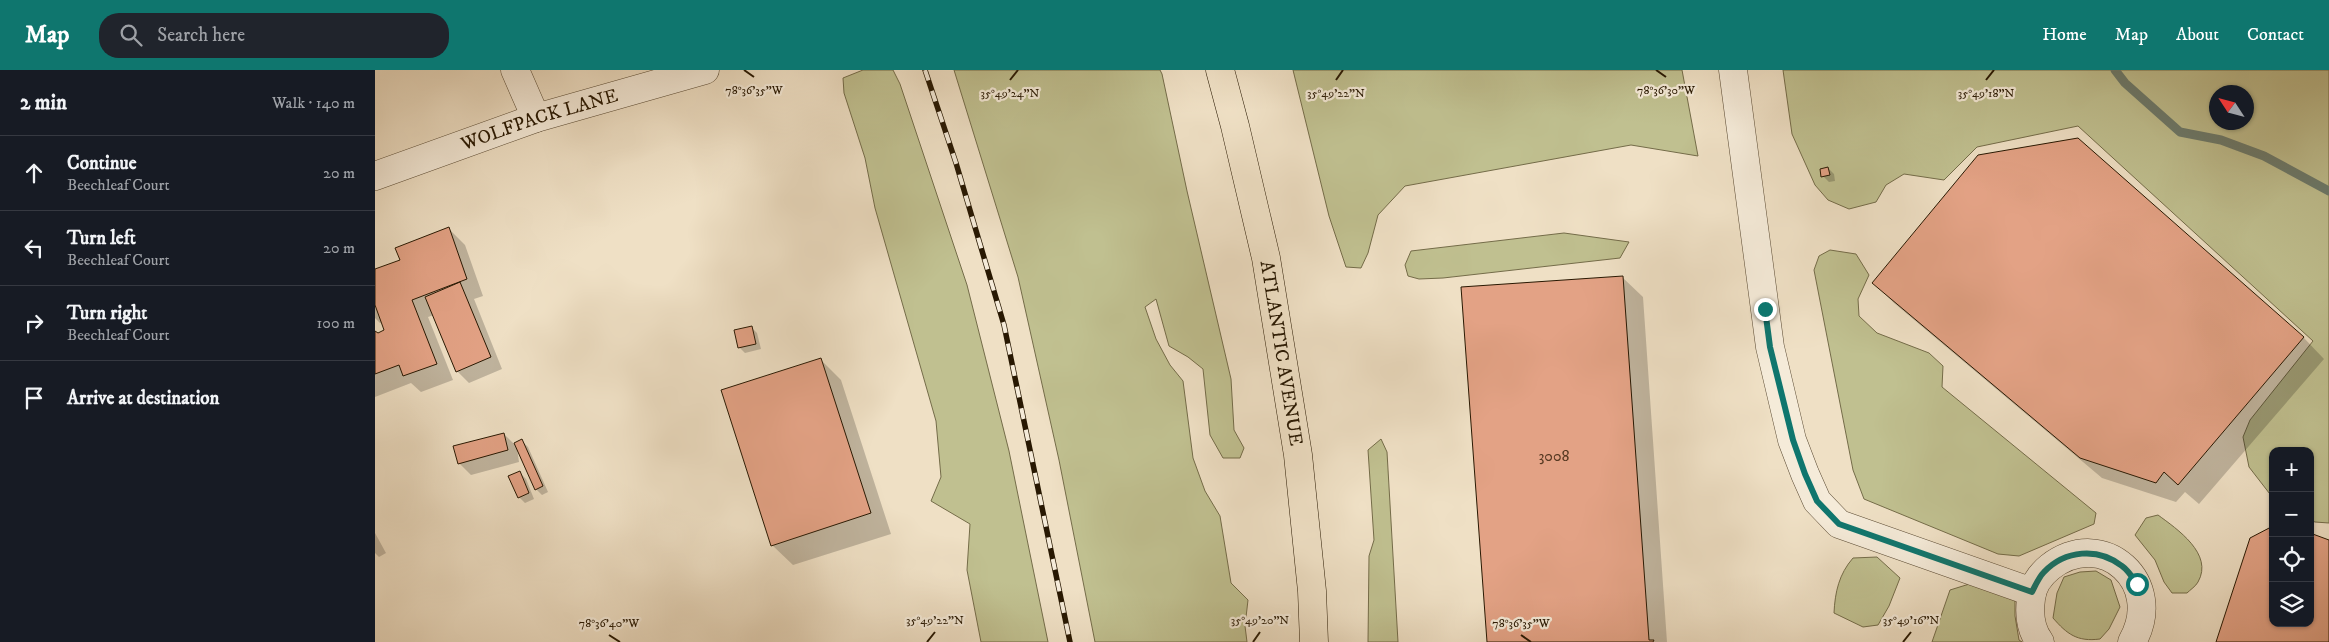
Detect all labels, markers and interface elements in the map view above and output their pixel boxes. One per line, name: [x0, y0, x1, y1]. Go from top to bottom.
search box: [99, 13, 449, 58]
text: Map: [25, 20, 69, 50]
icon: search: [117, 21, 145, 49]
text: Search here: [157, 24, 245, 47]
text: Home: [2042, 24, 2087, 46]
text: Map: [2115, 24, 2148, 46]
text: About: [2176, 24, 2219, 46]
text: Contact: [2247, 24, 2304, 46]
text: 78°36'35"W: [725, 83, 784, 98]
text: 78°36'30"W: [1637, 83, 1696, 98]
street label: WOLFPACK LANE: [457, 84, 621, 156]
north arrow: [2209, 85, 2254, 130]
text: 35°49'24"N: [981, 86, 1040, 101]
text: 35°49'22"N: [1307, 86, 1365, 101]
text: 35°49'18"N: [1958, 86, 2014, 101]
text: 2 min: [20, 90, 67, 116]
text: Walk · 140 m: [272, 93, 355, 113]
text: Continue: [67, 152, 137, 175]
icon: ahead: [20, 159, 48, 187]
text: 20 m: [323, 163, 355, 183]
text: Beechleaf Court: [67, 175, 170, 195]
text: Turn left: [67, 227, 136, 250]
icon: left: [20, 234, 48, 262]
text: 20 m: [323, 238, 355, 258]
text: Beechleaf Court: [67, 250, 170, 270]
street label: ATLANTIC AVENUE: [1255, 259, 1308, 447]
route end: [1754, 298, 1777, 321]
text: Turn right: [67, 302, 147, 325]
icon: right: [20, 309, 48, 337]
text: 100 m: [317, 313, 355, 333]
text: Beechleaf Court: [67, 325, 170, 345]
icon: arrive: [20, 384, 48, 412]
text: Arrive at destination: [67, 387, 219, 410]
house number: 3008: [1538, 446, 1570, 466]
map controls: [2269, 447, 2314, 627]
button: +: [2269, 447, 2314, 492]
button: −: [2269, 492, 2314, 537]
button: locate: [2269, 537, 2314, 582]
route start: [2126, 573, 2149, 596]
button: layers: [2269, 582, 2314, 627]
text: 35°49'22"N: [906, 613, 964, 628]
text: 35°49'20"N: [1231, 613, 1289, 628]
text: 35°49'16"N: [1883, 613, 1939, 628]
text: 78°36'40"W: [579, 616, 640, 631]
text: 78°36'35"W: [1492, 616, 1551, 631]

